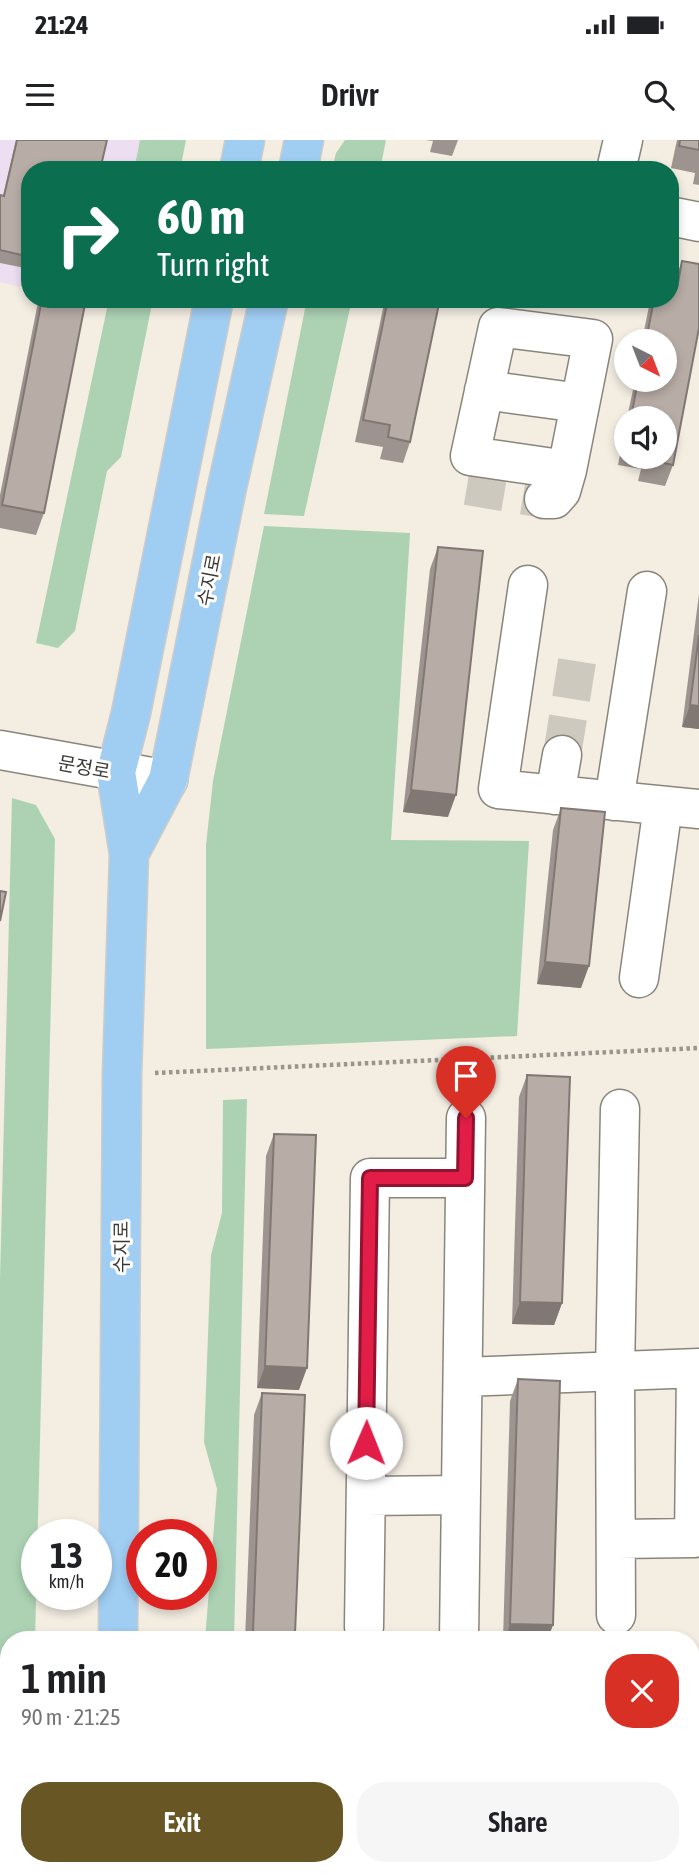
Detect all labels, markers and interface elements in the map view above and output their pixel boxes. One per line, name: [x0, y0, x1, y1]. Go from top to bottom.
text: 21:24: [35, 10, 89, 40]
icon: menu: [21, 76, 59, 114]
text: Drivr: [321, 76, 378, 113]
icon: search: [640, 76, 678, 114]
text: 60 m: [157, 188, 245, 244]
icon: right: [42, 189, 133, 280]
text: Turn right: [157, 246, 270, 283]
north arrow: [614, 329, 677, 392]
map controls: [614, 329, 677, 469]
button: sound: [614, 406, 677, 469]
street label: 수지로: [193, 552, 225, 608]
street label: 문정로: [56, 752, 112, 782]
pin: [436, 1046, 496, 1118]
icon: arrive: [447, 1057, 485, 1095]
street label: 수지로: [110, 1221, 132, 1273]
position arrow: [329, 1406, 403, 1480]
speed limit sign: 20: [126, 1519, 217, 1610]
text: 13: [50, 1535, 83, 1575]
text: km/h: [49, 1571, 84, 1592]
text: 1 min: [21, 1654, 107, 1702]
button: close: [605, 1654, 679, 1728]
text: 90 m · 21:25: [21, 1704, 121, 1730]
button: Exit: [21, 1782, 343, 1862]
button: Share: [357, 1782, 679, 1862]

